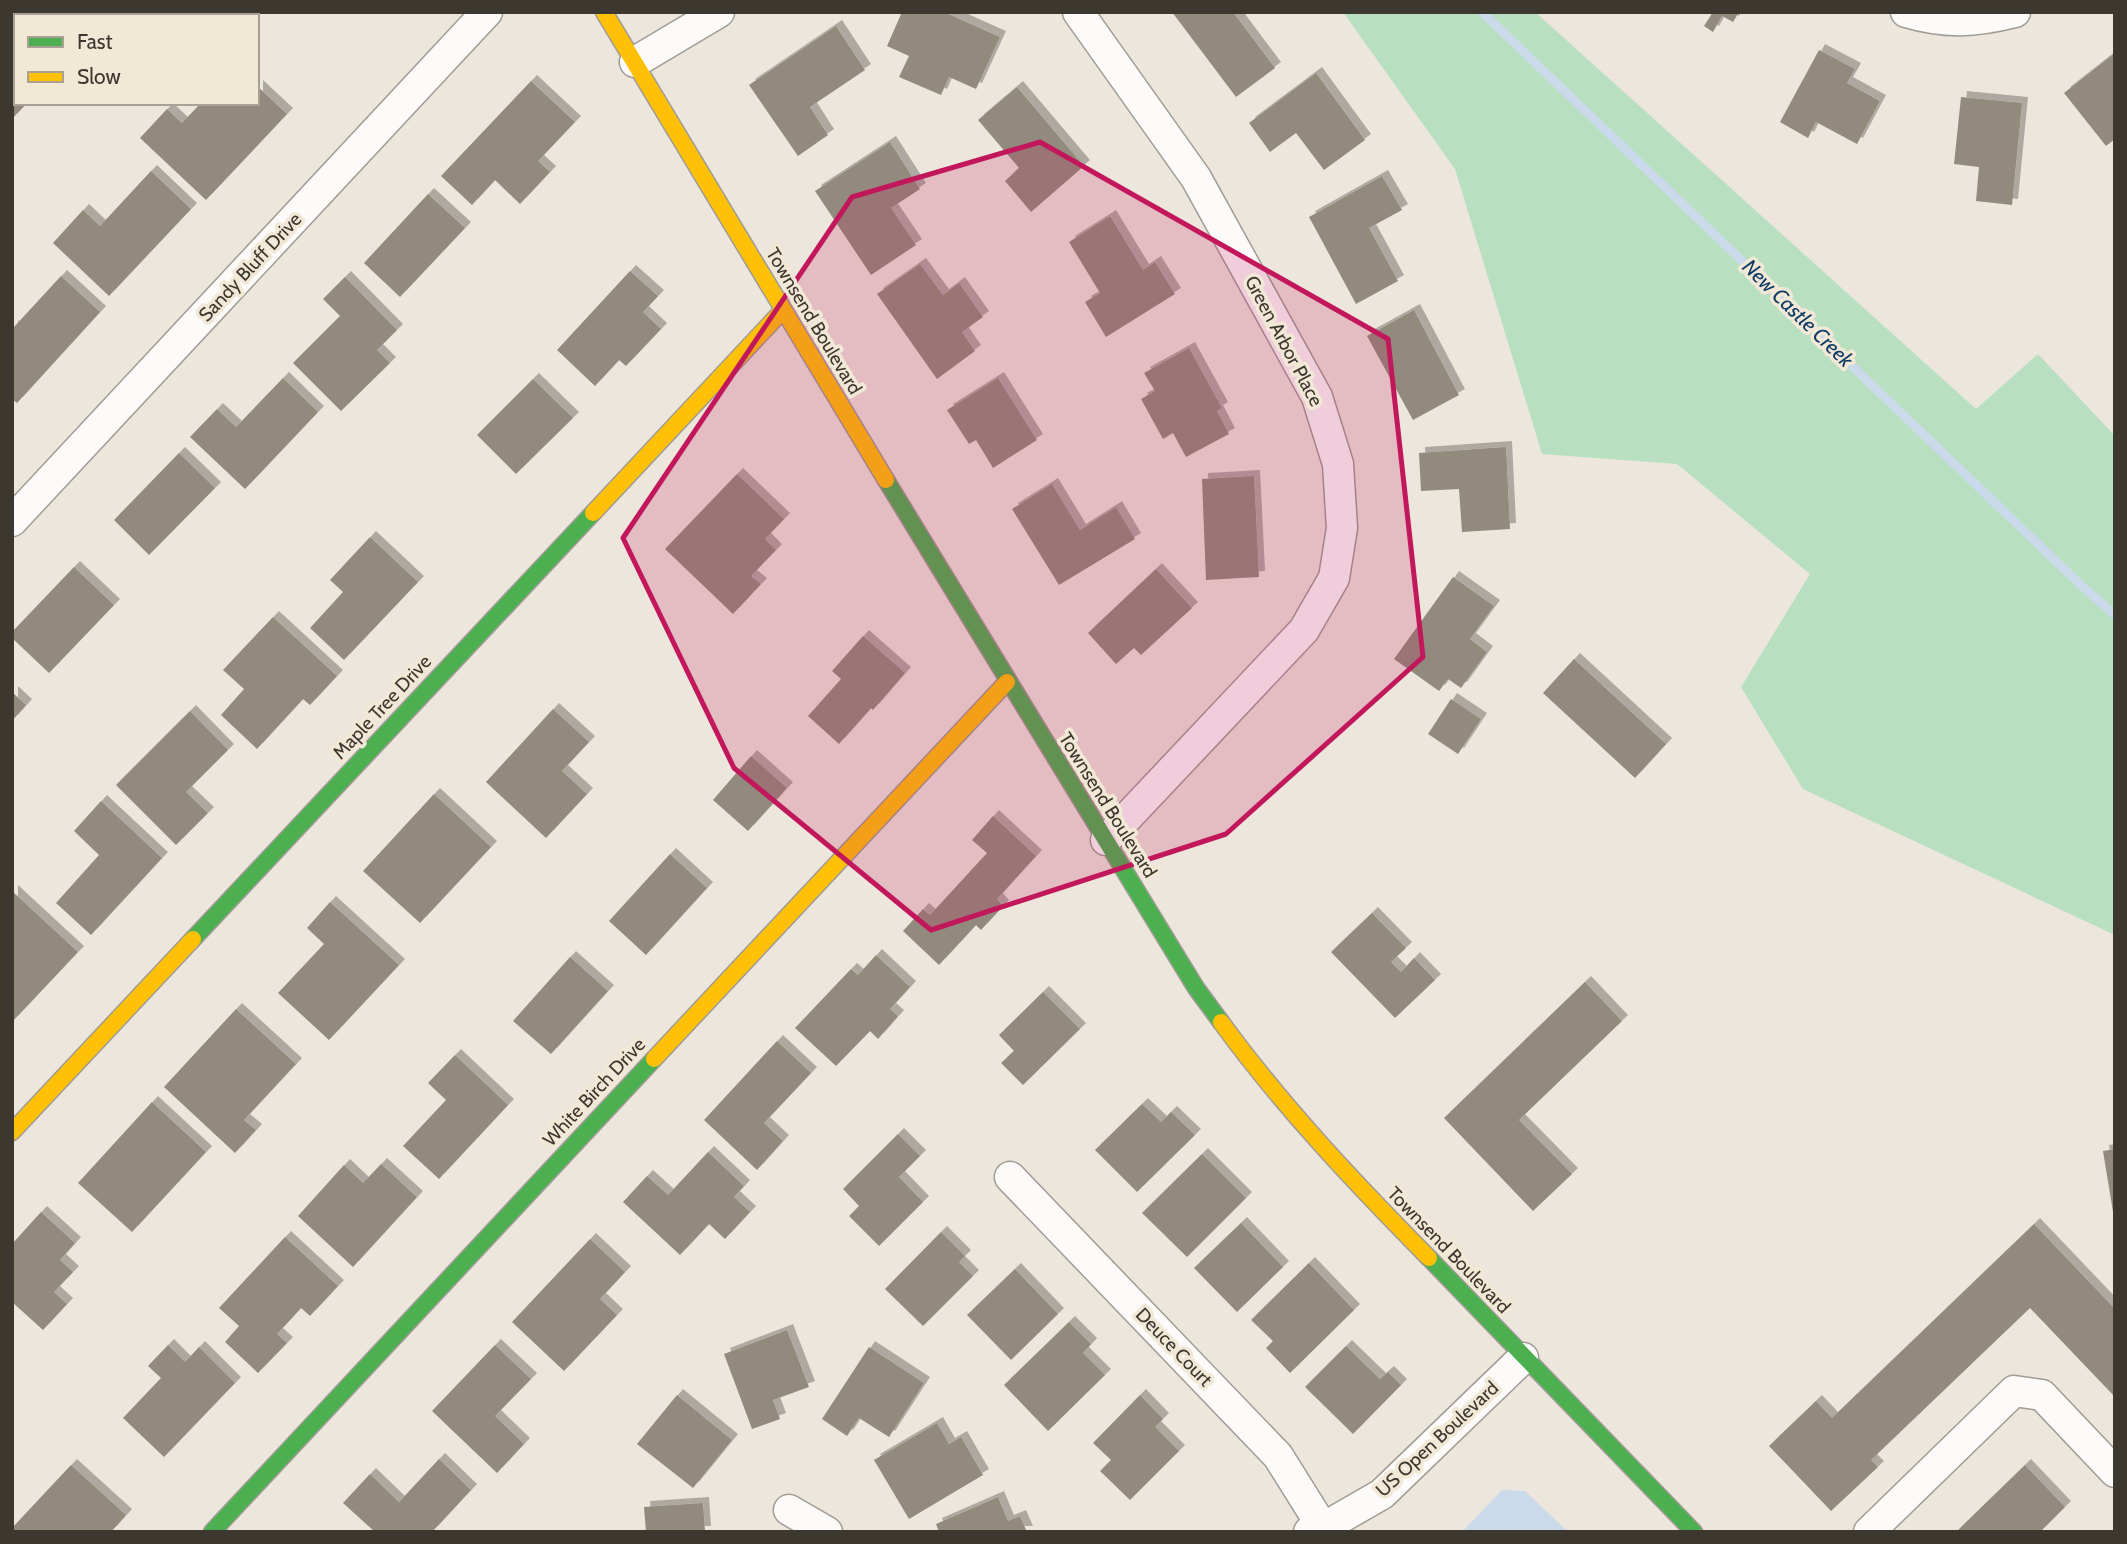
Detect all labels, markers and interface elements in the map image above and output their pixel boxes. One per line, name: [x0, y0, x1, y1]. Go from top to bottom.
legend: [14, 14, 259, 105]
text: Fast: [77, 29, 113, 54]
text: Slow: [77, 64, 121, 89]
street label: Sandy Bluff Drive: [194, 208, 306, 326]
street label: Townsend Boulevard: [761, 244, 867, 398]
water label: New Castle Creek: [1738, 254, 1859, 373]
street label: Green Arbor Place: [1240, 272, 1328, 410]
street label: Maple Tree Drive: [328, 650, 436, 764]
street label: Townsend Boulevard: [1054, 728, 1162, 882]
street label: White Birch Drive: [538, 1033, 650, 1151]
street label: Townsend Boulevard: [1383, 1182, 1515, 1318]
street label: Deuce Court: [1131, 1303, 1217, 1391]
street label: US Open Boulevard: [1371, 1376, 1503, 1502]

